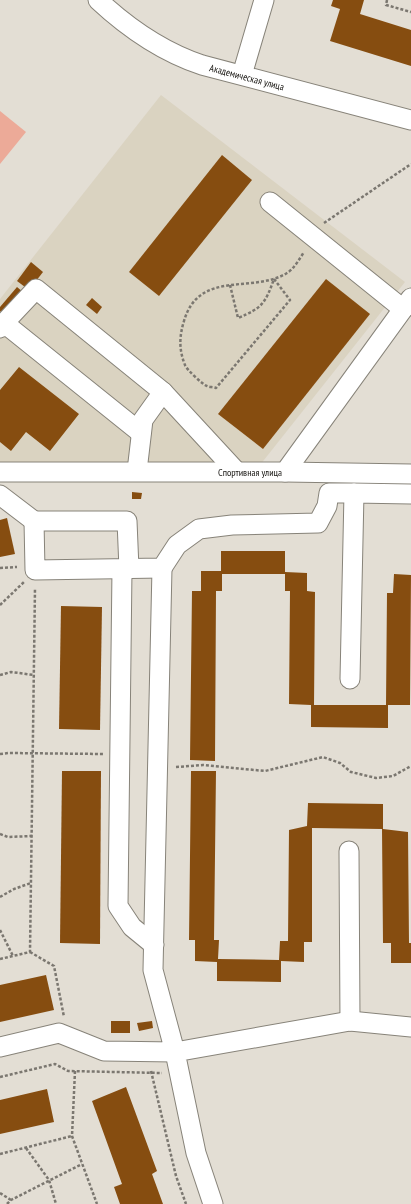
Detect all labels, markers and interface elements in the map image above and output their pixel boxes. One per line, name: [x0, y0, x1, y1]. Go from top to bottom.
street label: Академическая улица: [208, 61, 286, 93]
street label: Спортивная улица: [218, 466, 282, 479]

